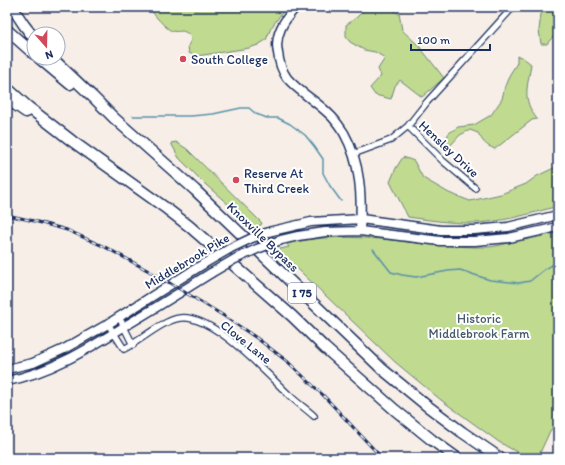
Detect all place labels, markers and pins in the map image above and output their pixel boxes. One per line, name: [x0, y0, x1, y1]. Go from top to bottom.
place label: South College: [191, 52, 268, 67]
marker: South College: [178, 54, 188, 64]
place label: Reserve At Third Creek: [244, 166, 309, 196]
marker: Reserve At Third Creek: [231, 175, 241, 185]

